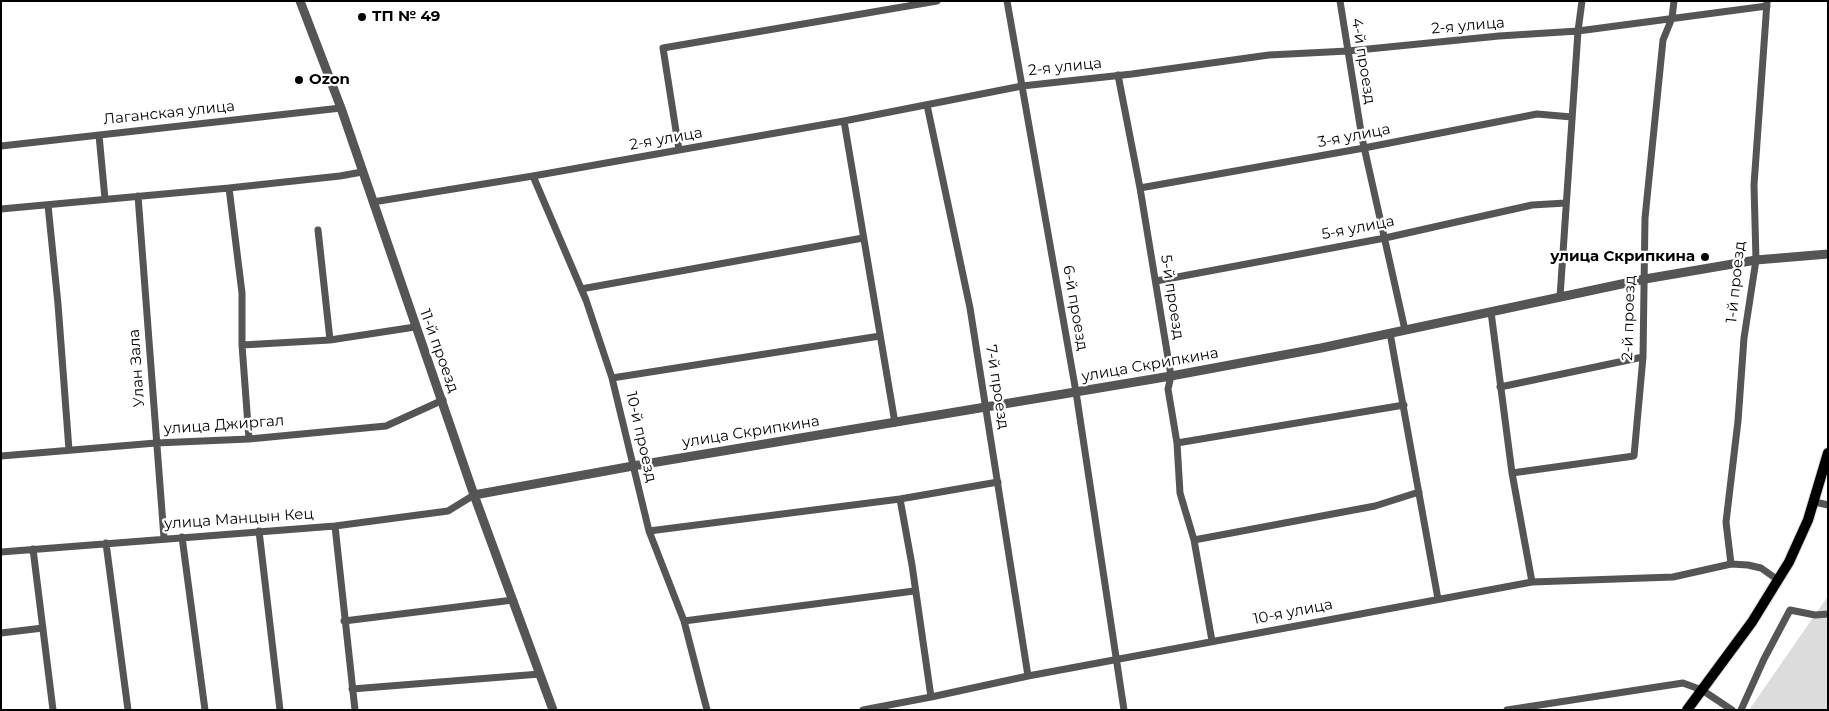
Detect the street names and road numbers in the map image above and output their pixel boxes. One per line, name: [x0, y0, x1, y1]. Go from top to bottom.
street label: 2-я улица: [1431, 14, 1505, 38]
street label: 4-й проезд: [1347, 17, 1379, 105]
street label: 2-я улица: [1027, 54, 1103, 80]
street label: Лаганская улица: [102, 97, 236, 129]
street label: 3-я улица: [1316, 120, 1392, 152]
street label: 2-я улица: [628, 124, 704, 154]
street label: 5-я улица: [1320, 212, 1396, 244]
street label: 1-й проезд: [1723, 240, 1749, 324]
street label: 5-й проезд: [1156, 253, 1188, 341]
street label: 6-й проезд: [1059, 264, 1091, 352]
street label: 2-й проезд: [1619, 275, 1639, 361]
street label: 11-й проезд: [416, 307, 462, 395]
street label: Улан Зала: [125, 328, 149, 408]
street label: 7-й проезд: [981, 344, 1013, 430]
street label: улица Скрипкина: [1080, 344, 1220, 386]
street label: 10-й проезд: [622, 390, 660, 484]
street label: улица Джиргал: [163, 412, 285, 438]
street label: улица Скрипкина: [681, 412, 821, 452]
street label: улица Манцын Кец: [164, 505, 314, 533]
street label: 10-я улица: [1252, 595, 1334, 629]

